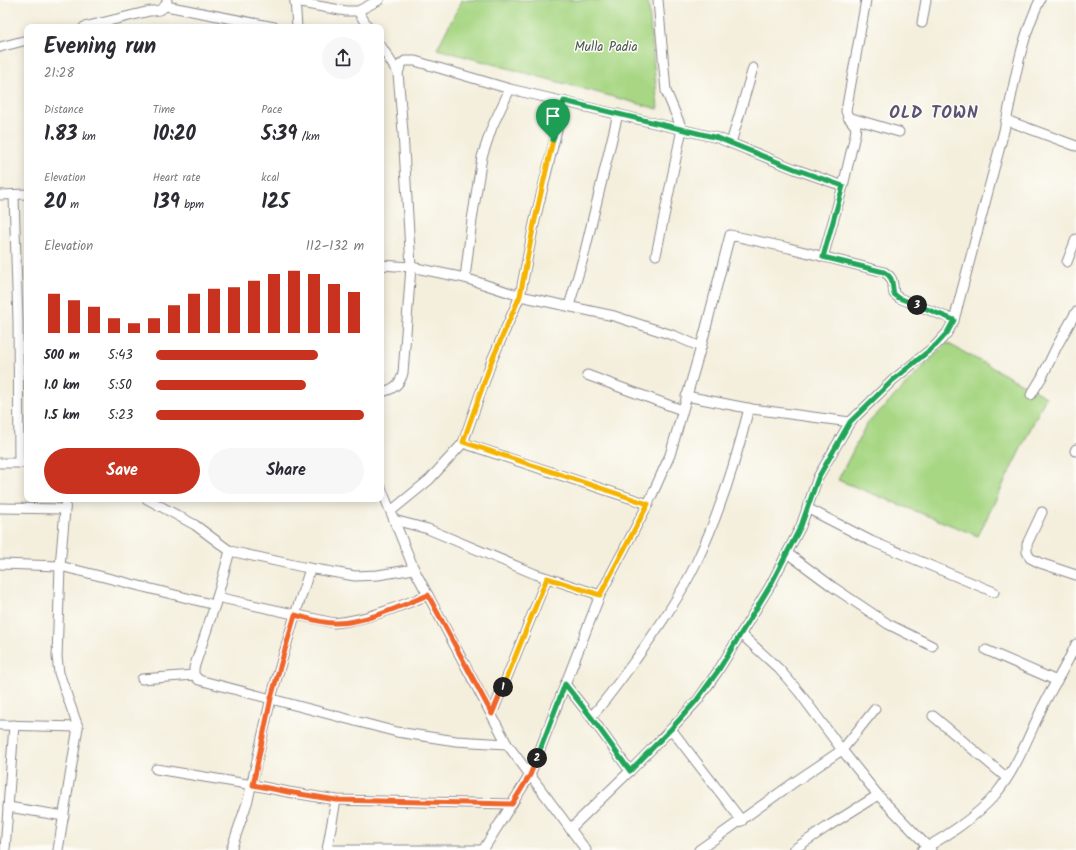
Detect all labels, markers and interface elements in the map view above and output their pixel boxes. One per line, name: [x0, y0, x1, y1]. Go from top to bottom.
text: Evening run: [44, 30, 156, 65]
button: share: [322, 37, 364, 79]
park label: Mulla Padia: [574, 37, 638, 58]
text: 21:28: [44, 63, 74, 84]
pin: [536, 99, 570, 140]
district label: OLD TOWN: [889, 100, 979, 127]
text: Distance: [44, 101, 84, 119]
text: Time: [153, 101, 175, 119]
text: Pace: [261, 101, 282, 119]
icon: arrive: [542, 105, 564, 127]
text: 1.83: [44, 119, 78, 151]
text: 10:20: [153, 119, 196, 151]
text: 5:39: [261, 119, 297, 151]
text: km: [78, 128, 96, 146]
text: /km: [297, 128, 320, 146]
text: Elevation: [44, 169, 86, 187]
text: Heart rate: [153, 169, 200, 187]
text: kcal: [261, 169, 279, 187]
text: 20: [44, 187, 66, 219]
text: 139: [153, 187, 180, 219]
text: 125: [261, 187, 289, 219]
text: m: [66, 196, 79, 214]
text: bpm: [180, 196, 204, 214]
text: Elevation: [44, 236, 93, 257]
text: 112–132 m: [306, 236, 364, 257]
pin: 3: [907, 295, 927, 315]
text: 3: [914, 296, 920, 314]
text: 500 m: [44, 345, 80, 366]
text: 5:43: [108, 345, 133, 366]
text: 1.0 km: [44, 375, 80, 396]
text: 5:50: [108, 375, 132, 396]
text: 1.5 km: [44, 405, 80, 426]
text: 5:23: [108, 405, 133, 426]
button: Save: [44, 448, 200, 494]
button: Share: [208, 448, 364, 494]
pin: 1: [493, 677, 513, 697]
text: 1: [501, 678, 505, 696]
pin: 2: [527, 748, 547, 768]
text: 2: [534, 749, 540, 767]

